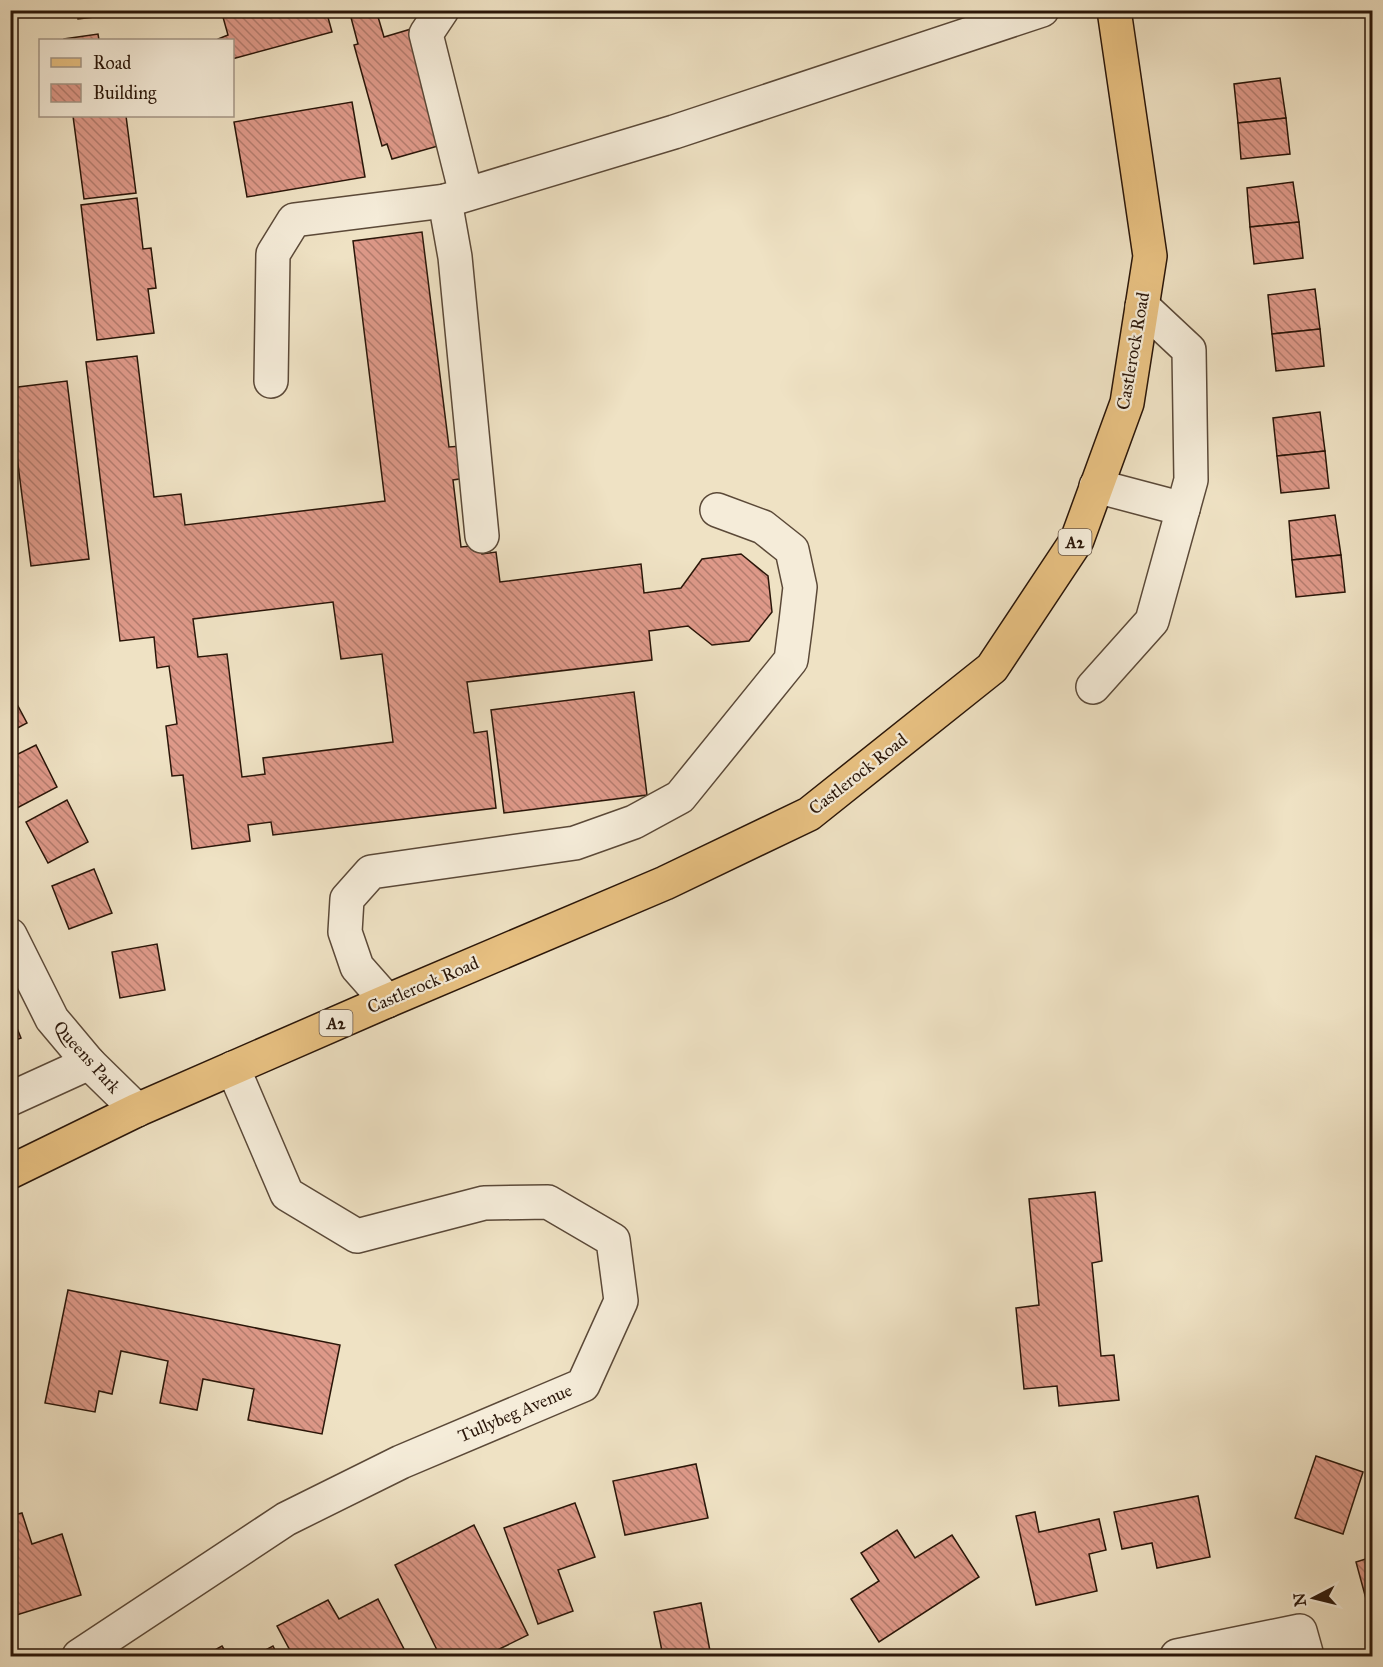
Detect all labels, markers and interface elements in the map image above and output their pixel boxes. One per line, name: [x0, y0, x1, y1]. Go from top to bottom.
legend: [39, 39, 234, 117]
text: Road: [93, 52, 131, 74]
text: Building: [93, 82, 157, 105]
street label: Castlerock Road: [1112, 290, 1154, 412]
road number: A2: [1058, 529, 1092, 555]
street label: Castlerock Road: [804, 729, 912, 819]
street label: Castlerock Road: [364, 952, 482, 1018]
road number: A2: [320, 1010, 352, 1036]
street label: Queens Park: [49, 1016, 126, 1098]
street label: Tullybeg Avenue: [455, 1379, 576, 1448]
north arrow: [1284, 1568, 1344, 1628]
text: N: [1289, 1591, 1310, 1608]

